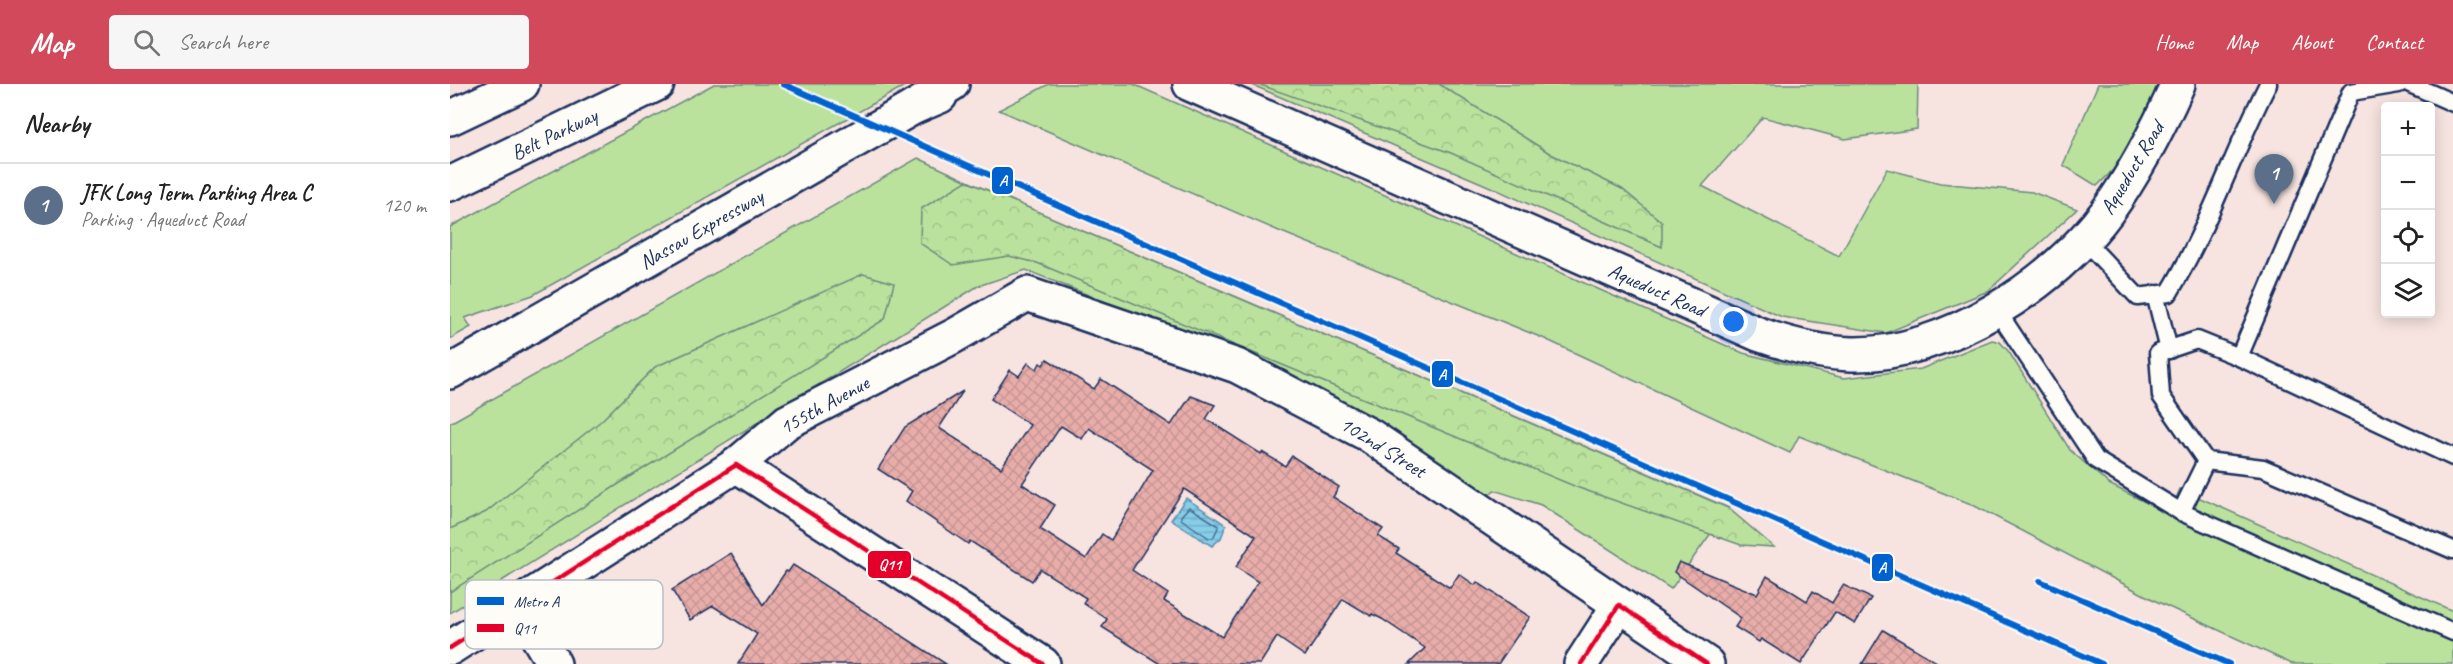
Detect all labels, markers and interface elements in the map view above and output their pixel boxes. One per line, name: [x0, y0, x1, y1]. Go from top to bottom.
search box: [109, 15, 529, 69]
text: Map: [30, 25, 73, 60]
icon: search: [130, 26, 163, 59]
text: Search here: [178, 28, 268, 56]
text: Home: [2155, 29, 2193, 55]
text: Map: [2226, 29, 2258, 55]
text: About: [2291, 29, 2333, 55]
text: Contact: [2366, 29, 2423, 55]
street label: Belt Parkway: [507, 101, 603, 166]
map controls: [2381, 102, 2435, 318]
button: +: [2381, 102, 2435, 156]
text: Nearby: [24, 107, 89, 140]
street label: Aqueduct Road: [2094, 114, 2172, 219]
pin: 1: [2254, 154, 2294, 204]
button: −: [2381, 156, 2435, 210]
line badge: A: [991, 166, 1014, 195]
text: A: [999, 171, 1009, 191]
text: JFK Long Term Parking Area C: [81, 179, 312, 207]
street label: Nassau Expressway: [634, 182, 769, 275]
text: 1: [39, 193, 48, 218]
text: 120 m: [383, 193, 426, 218]
text: Parking · Aqueduct Road: [81, 207, 245, 232]
button: locate: [2381, 210, 2435, 264]
street label: Aqueduct Road: [1604, 257, 1713, 324]
button: layers: [2381, 264, 2435, 318]
your location: [1719, 307, 1748, 336]
line badge: A: [1431, 360, 1454, 388]
text: A: [1438, 365, 1448, 385]
street label: 155th Avenue: [775, 369, 874, 440]
street label: 102nd Street: [1335, 410, 1433, 485]
line badge: Q11: [867, 550, 912, 579]
line badge: A: [1871, 553, 1894, 582]
text: Q11: [879, 555, 903, 575]
text: A: [1878, 558, 1888, 578]
legend: [465, 580, 663, 649]
text: Metro A: [514, 592, 560, 612]
text: Q11: [514, 619, 537, 639]

